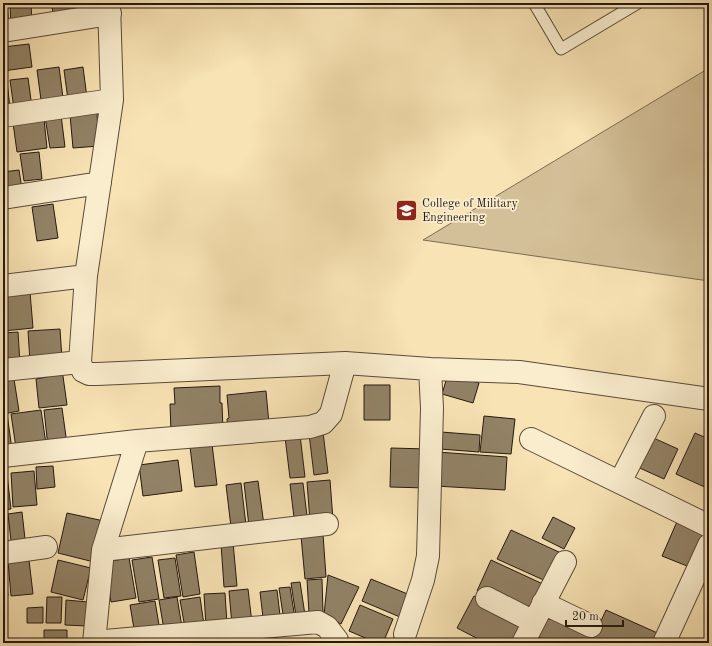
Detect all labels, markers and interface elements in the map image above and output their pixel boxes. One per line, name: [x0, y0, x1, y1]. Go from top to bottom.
school or university icon: College of Military Engineering: [394, 197, 420, 223]
place label: College of Military Engineering: [422, 198, 518, 224]
scale bar: [566, 602, 623, 628]
text: 20 m: [572, 611, 599, 623]

